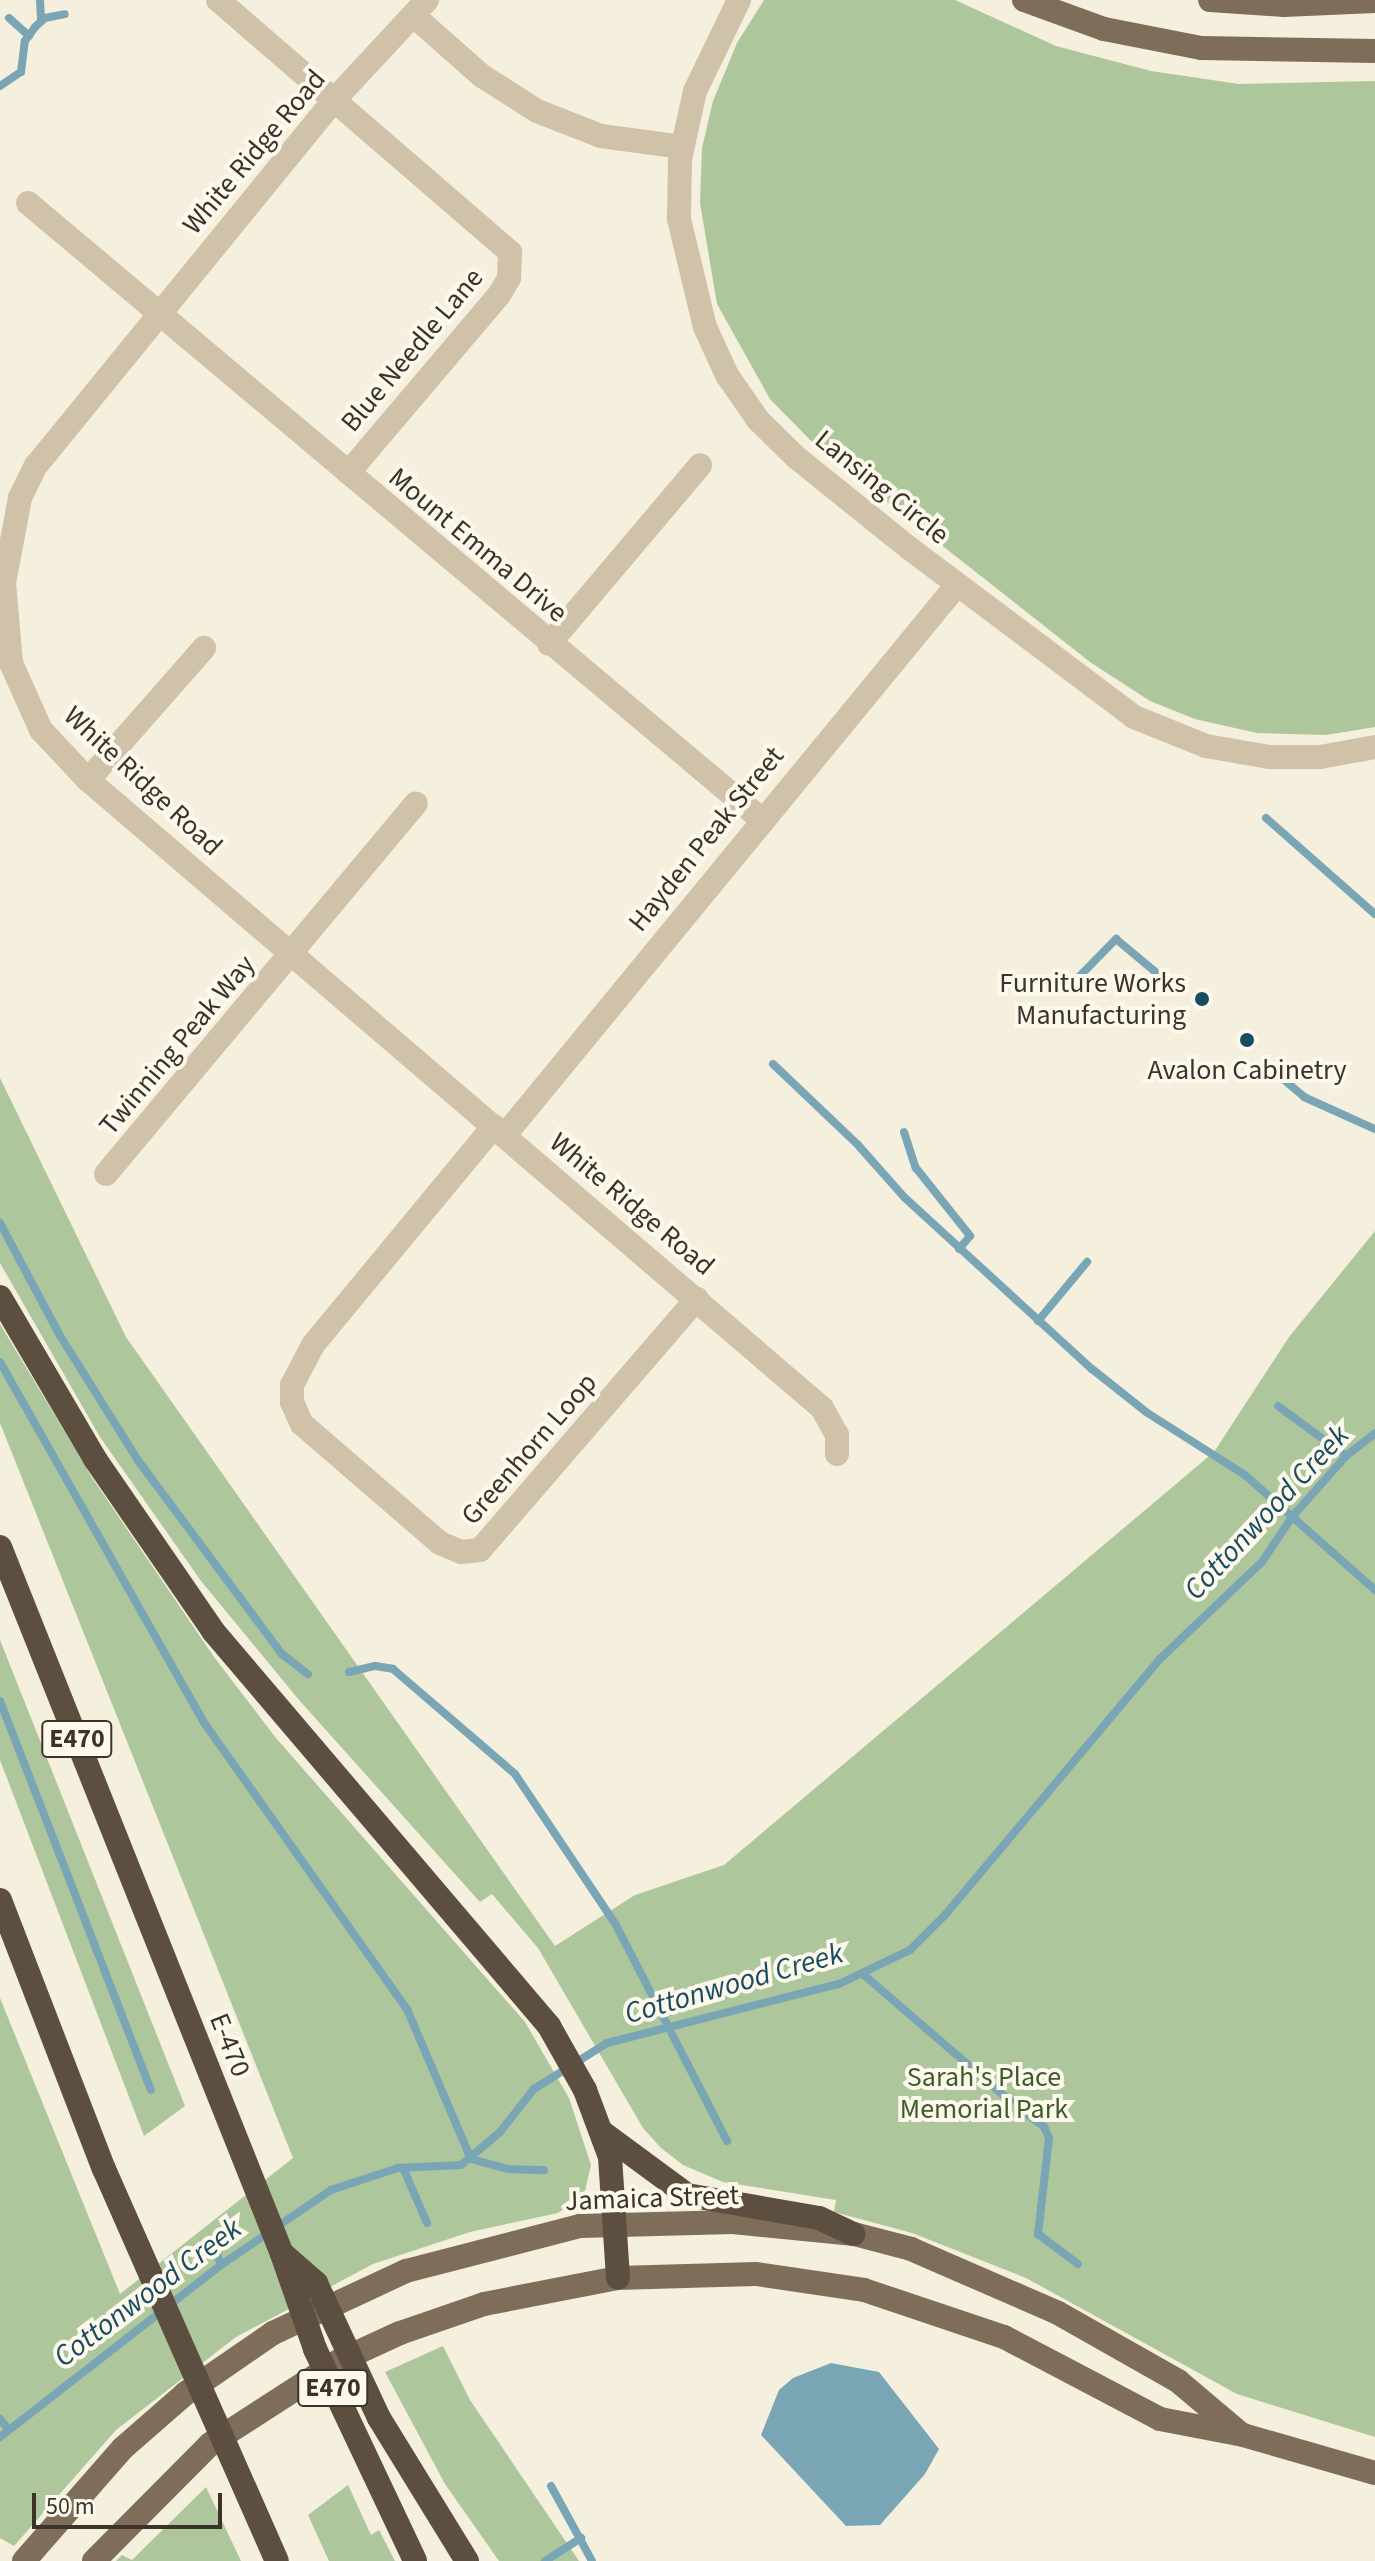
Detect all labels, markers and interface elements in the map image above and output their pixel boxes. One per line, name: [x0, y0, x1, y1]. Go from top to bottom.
street label: White Ridge Road: [175, 63, 333, 241]
street label: Blue Needle Lane: [334, 261, 490, 439]
street label: Lansing Circle: [808, 423, 956, 551]
street label: Mount Emma Drive: [382, 461, 574, 629]
street label: White Ridge Road: [57, 699, 229, 863]
street label: Hayden Peak Street: [621, 740, 791, 938]
street label: Twinning Peak Way: [92, 948, 262, 1142]
place label: Furniture Works Manufacturing: [999, 966, 1186, 1032]
marker: Furniture Works Manufacturing: [1193, 990, 1211, 1008]
marker: Avalon Cabinetry: [1238, 1031, 1256, 1049]
place label: Avalon Cabinetry: [1147, 1053, 1347, 1087]
street label: White Ridge Road: [543, 1125, 721, 1283]
street label: Greenhorn Loop: [454, 1366, 604, 1532]
water label: Cottonwood Creek: [1177, 1418, 1357, 1608]
road number: E470: [41, 1717, 113, 1761]
water label: Cottonwood Creek: [621, 1936, 847, 2032]
street label: E-470: [202, 2008, 258, 2082]
park label: Sarah's Place Memorial Park: [900, 2060, 1068, 2126]
street label: Jamaica Street: [564, 2178, 740, 2218]
water label: Cottonwood Creek: [47, 2211, 249, 2375]
road number: E470: [297, 2366, 369, 2410]
scale bar: [36, 2477, 226, 2527]
text: 50 m: [46, 2489, 95, 2524]

